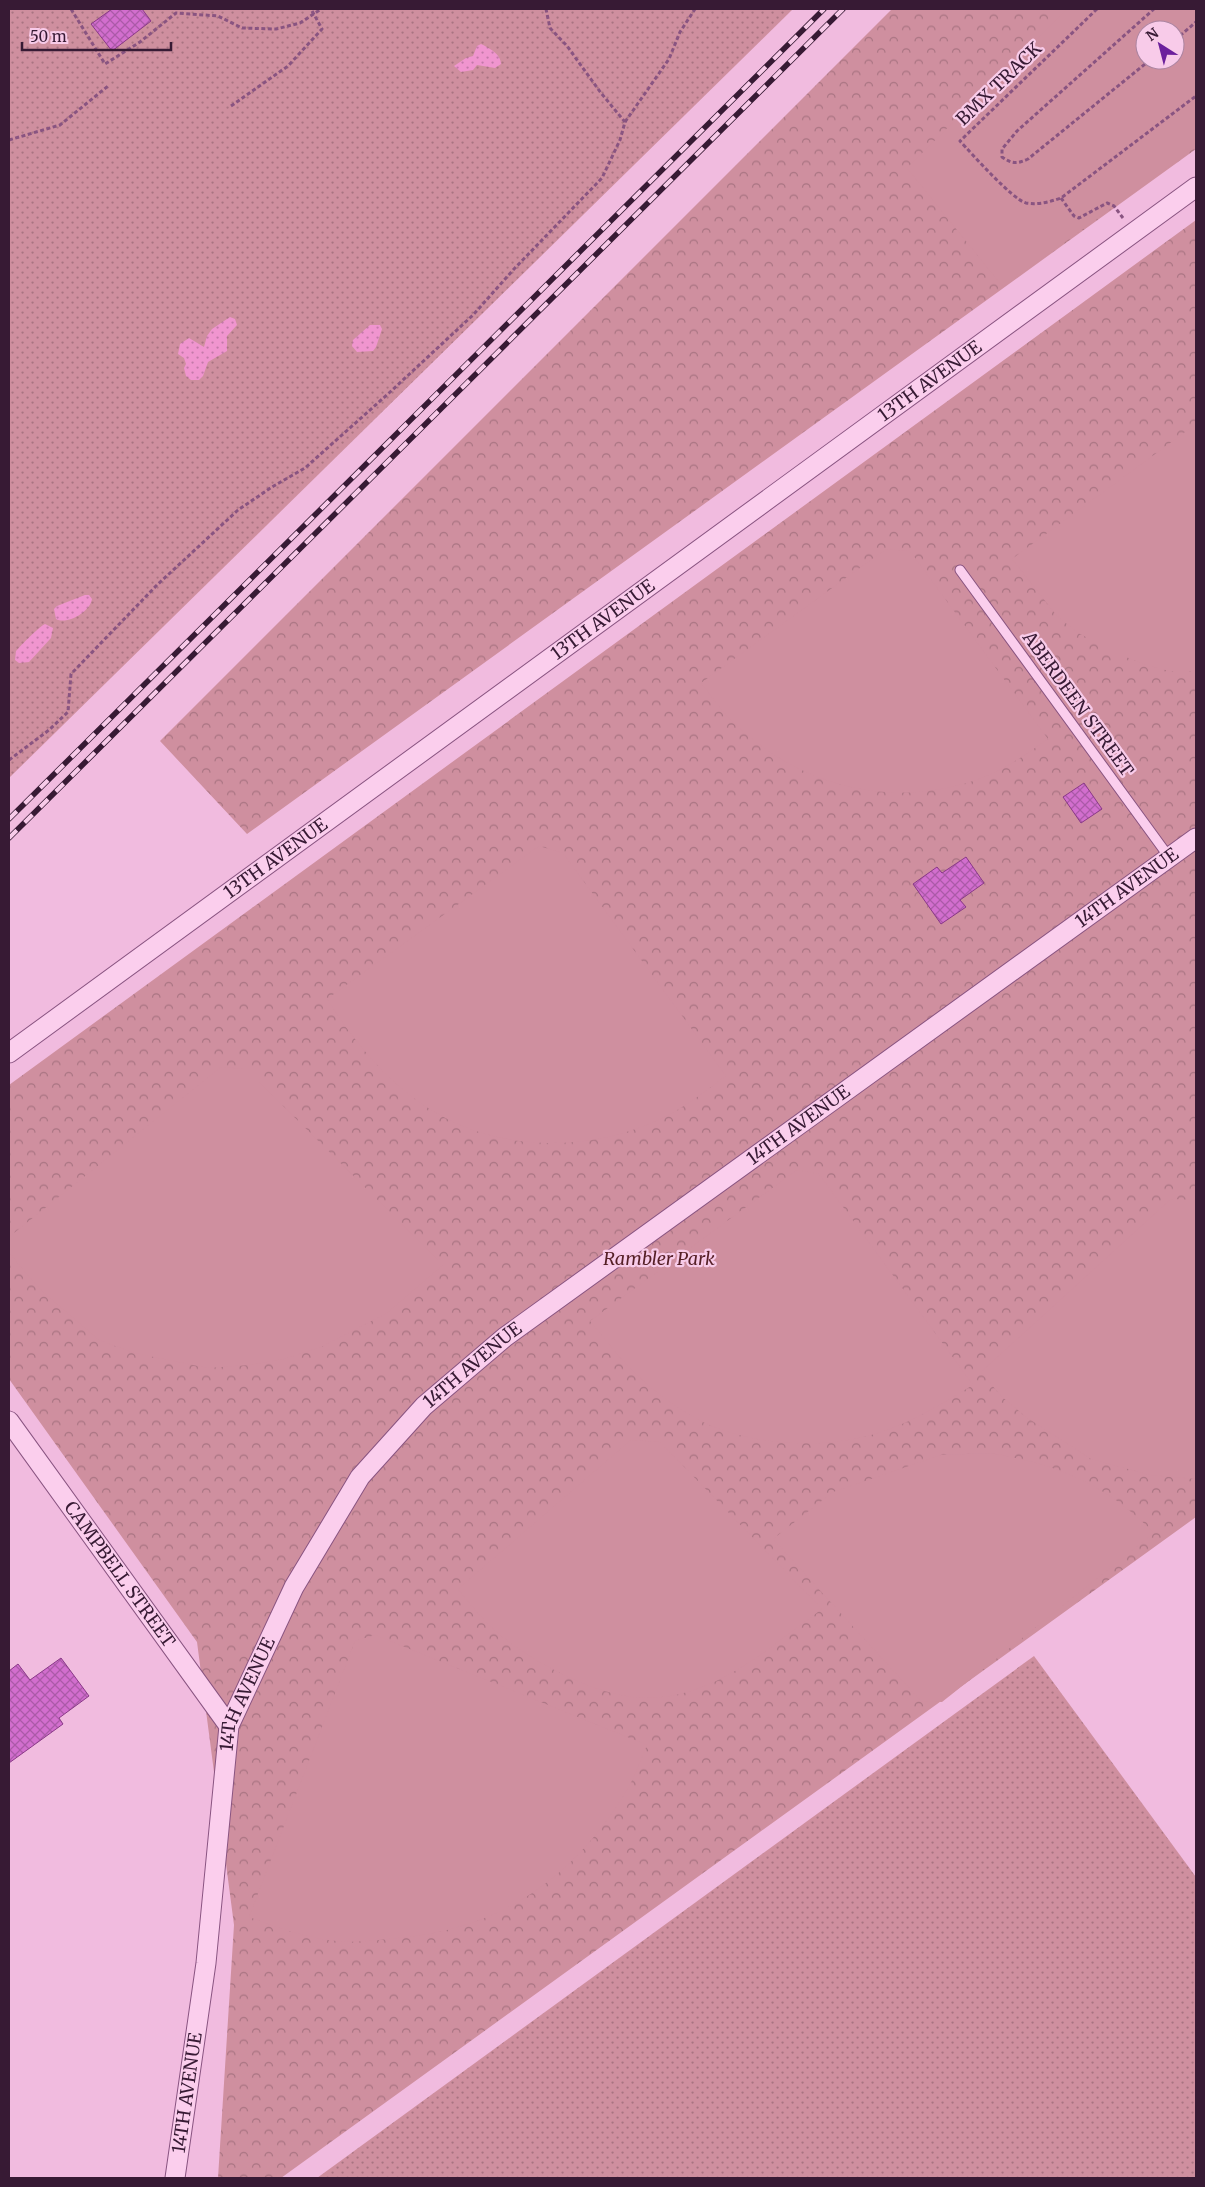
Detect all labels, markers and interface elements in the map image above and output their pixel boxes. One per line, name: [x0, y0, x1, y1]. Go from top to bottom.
scale bar: [22, 20, 171, 52]
north arrow: [1135, 20, 1185, 70]
text: N: [1143, 24, 1162, 45]
text: 50 m: [30, 27, 67, 46]
street label: BMX TRACK: [951, 37, 1046, 130]
street label: 13TH AVENUE: [873, 335, 987, 426]
street label: 13TH AVENUE: [546, 574, 659, 665]
street label: ABERDEEN STREET: [1017, 626, 1139, 781]
street label: 13TH AVENUE: [219, 812, 332, 904]
street label: 14TH AVENUE: [1070, 842, 1183, 933]
street label: 14TH AVENUE: [742, 1079, 855, 1170]
park label: Rambler Park: [603, 1247, 715, 1270]
street label: 14TH AVENUE: [418, 1316, 526, 1413]
street label: CAMPBELL STREET: [60, 1496, 181, 1652]
street label: 14TH AVENUE: [215, 1633, 280, 1752]
street label: 14TH AVENUE: [167, 2030, 207, 2155]

